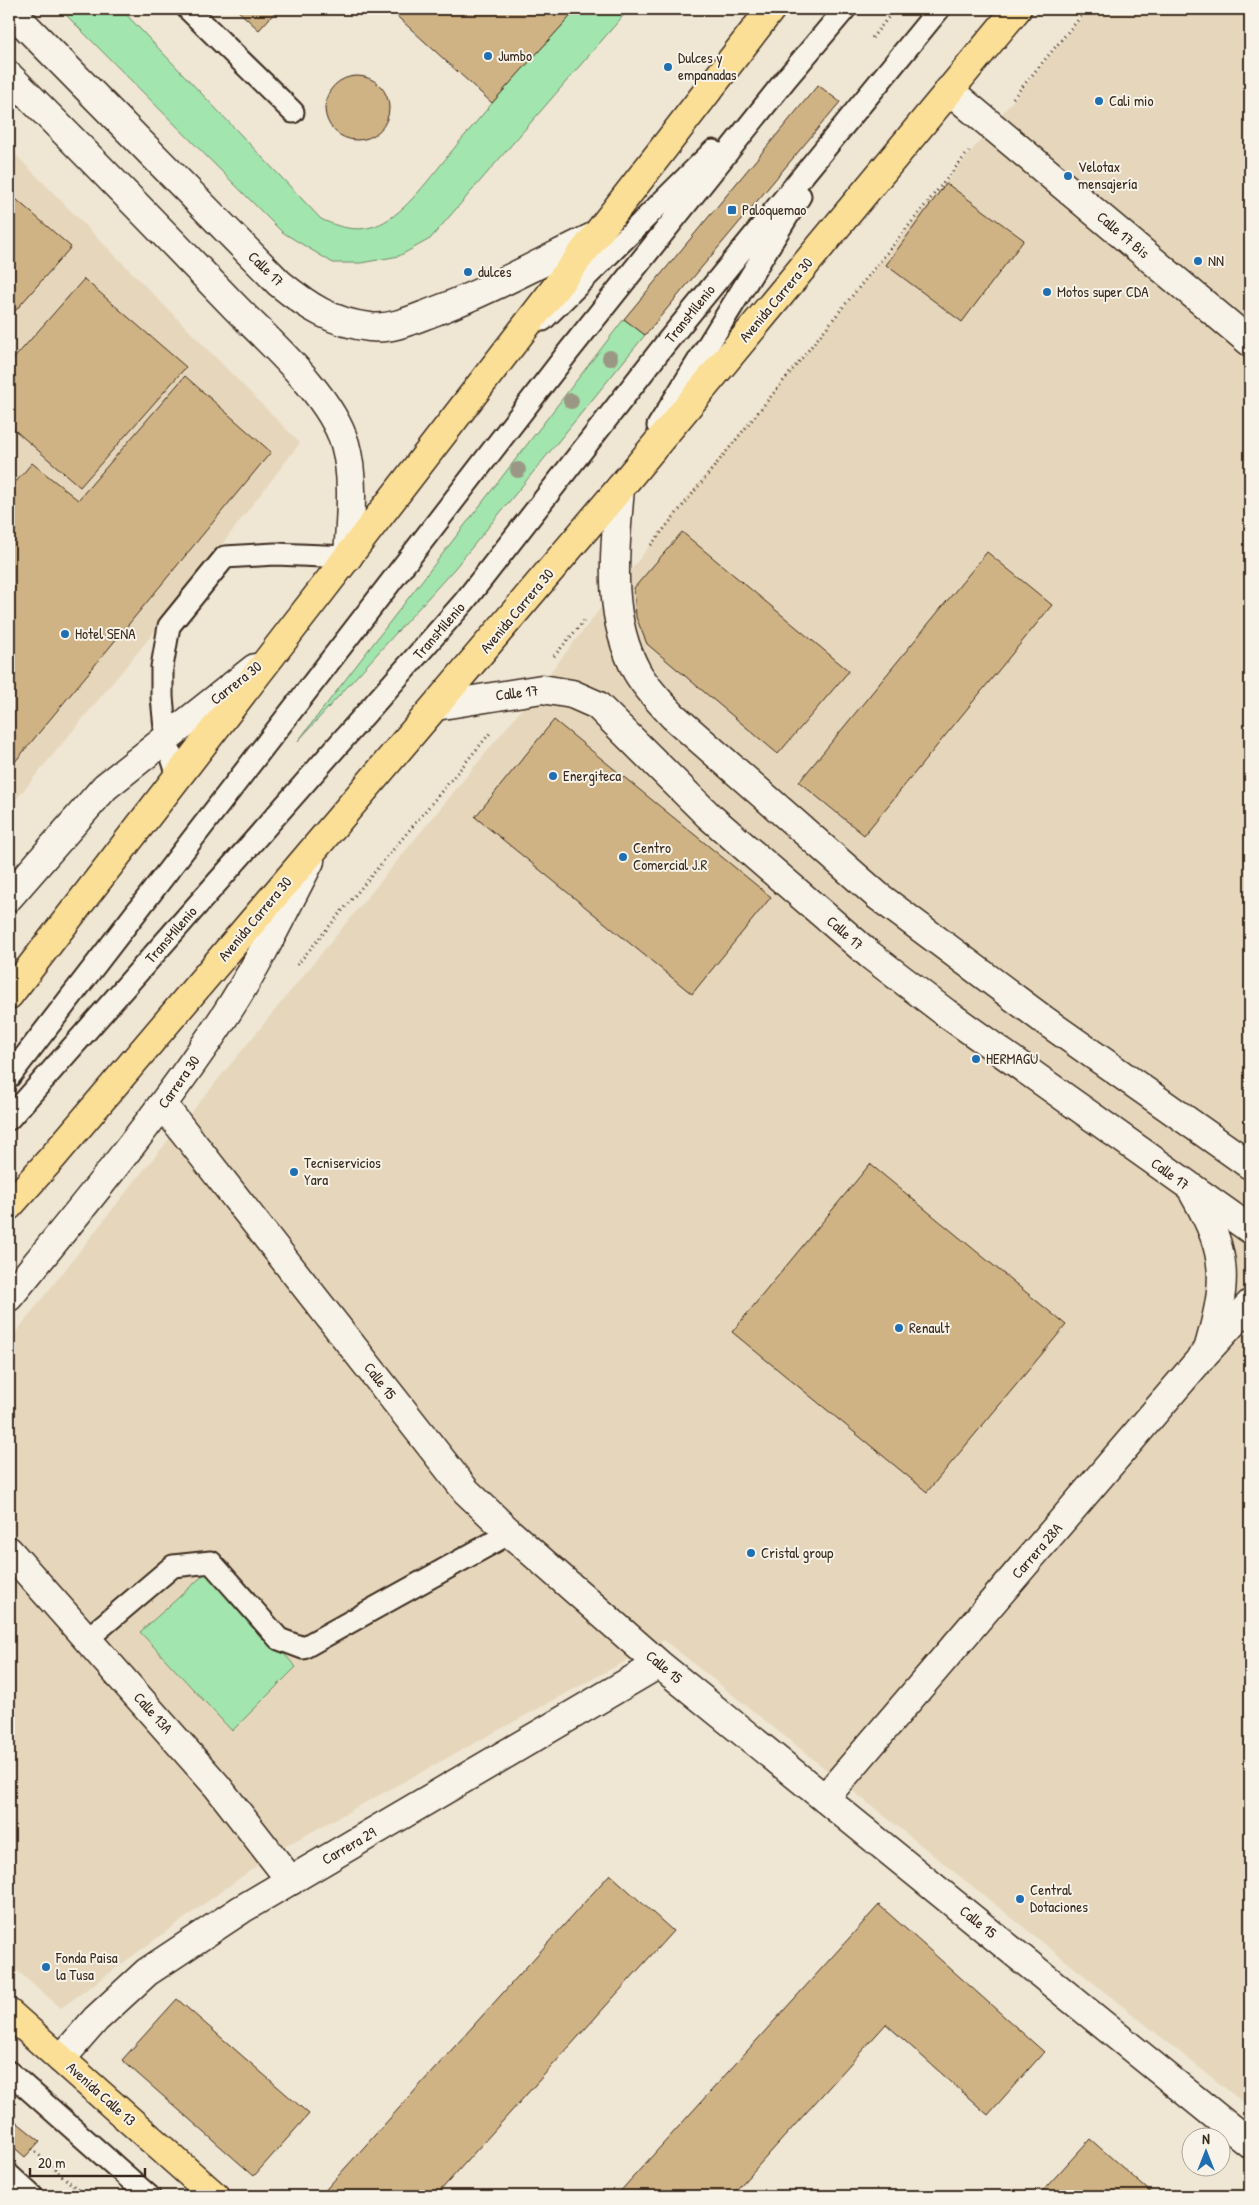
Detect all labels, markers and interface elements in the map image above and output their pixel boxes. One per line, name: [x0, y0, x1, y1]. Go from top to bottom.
place label: Jumbo: [498, 45, 532, 66]
place label: Dulces y empanadas: [678, 47, 737, 85]
marker: Jumbo: [482, 50, 494, 62]
marker: Dulces y empanadas: [662, 61, 674, 73]
place label: Cali mio: [1109, 90, 1154, 111]
marker: Cali mio: [1093, 95, 1105, 107]
place label: Velotax mensajería: [1078, 156, 1137, 194]
marker: Velotax mensajería: [1062, 170, 1074, 182]
place label: Paloquemao: [742, 199, 806, 220]
marker: Paloquemao: [726, 204, 738, 216]
street label: Calle 17 Bis: [1092, 206, 1154, 263]
street label: Calle 17: [244, 246, 289, 291]
place label: NN: [1208, 250, 1224, 271]
street label: Avenida Carrera 30: [734, 253, 818, 347]
marker: NN: [1192, 255, 1204, 267]
place label: dulces: [478, 261, 512, 282]
marker: dulces: [462, 266, 474, 278]
street label: TransMilenio: [660, 280, 720, 347]
place label: Motos super CDA: [1057, 281, 1149, 302]
marker: Motos super CDA: [1041, 286, 1053, 298]
street label: Avenida Carrera 30: [475, 564, 559, 658]
street label: TransMilenio: [408, 597, 469, 664]
place label: Hotel SENA: [75, 623, 136, 644]
marker: Hotel SENA: [59, 628, 71, 640]
street label: Carrera 30: [206, 656, 266, 709]
street label: Calle 17: [494, 679, 539, 706]
place label: Energiteca: [563, 765, 621, 786]
marker: Energiteca: [547, 770, 559, 782]
place label: Centro Comercial J.R: [633, 837, 707, 875]
marker: Centro Comercial J.R: [617, 851, 629, 863]
street label: Avenida Carrera 30: [213, 872, 297, 966]
street label: TransMilenio: [140, 901, 201, 968]
street label: Calle 17: [822, 911, 868, 955]
place label: HERMAGU: [986, 1048, 1038, 1069]
street label: Carrera 30: [153, 1051, 205, 1112]
marker: HERMAGU: [970, 1053, 982, 1065]
place label: Tecniservicios Yara: [304, 1152, 381, 1190]
street label: Calle 17: [1147, 1153, 1194, 1195]
marker: Tecniservicios Yara: [288, 1166, 300, 1178]
place label: Renault: [909, 1317, 950, 1338]
marker: Renault: [893, 1322, 905, 1334]
street label: Calle 15: [359, 1358, 402, 1404]
street label: Carrera 28A: [1007, 1518, 1067, 1583]
place label: Cristal group: [761, 1542, 834, 1563]
marker: Cristal group: [745, 1547, 757, 1559]
street label: Calle 15: [642, 1645, 688, 1689]
street label: Calle 13A: [129, 1687, 178, 1739]
street label: Carrera 29: [318, 1821, 380, 1869]
place label: Central Dotaciones: [1030, 1879, 1088, 1917]
marker: Central Dotaciones: [1014, 1893, 1026, 1905]
street label: Calle 15: [955, 1900, 1002, 1943]
place label: Fonda Paisa la Tusa: [55, 1947, 118, 1985]
marker: Fonda Paisa la Tusa: [40, 1961, 52, 1973]
street label: Avenida Calle 13: [62, 2057, 141, 2131]
north arrow: [1182, 2128, 1232, 2178]
text: N: [1202, 2129, 1210, 2148]
scale bar: [30, 2145, 145, 2177]
text: 20 m: [38, 2152, 65, 2173]

